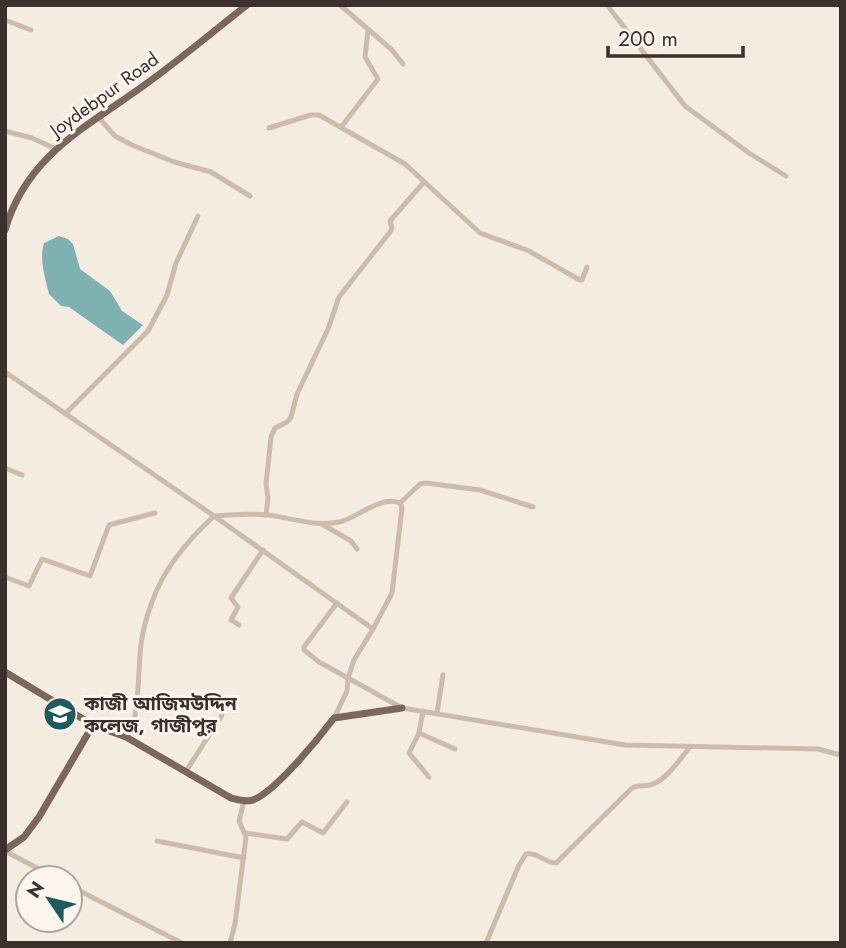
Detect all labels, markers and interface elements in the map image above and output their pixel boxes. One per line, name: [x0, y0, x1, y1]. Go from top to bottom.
scale bar: [608, 14, 743, 58]
text: 200 m: [618, 24, 678, 54]
street label: Joydebpur Road: [42, 46, 164, 145]
place label: কাজী আজিমউদ্দিন কলেজ, গাজীপুর: [83, 690, 238, 739]
school or university icon: কাজী আজিমউদ্দিন কলেজ, গাজীপুর: [41, 695, 79, 733]
north arrow: [14, 864, 84, 934]
text: N: [20, 876, 51, 903]

